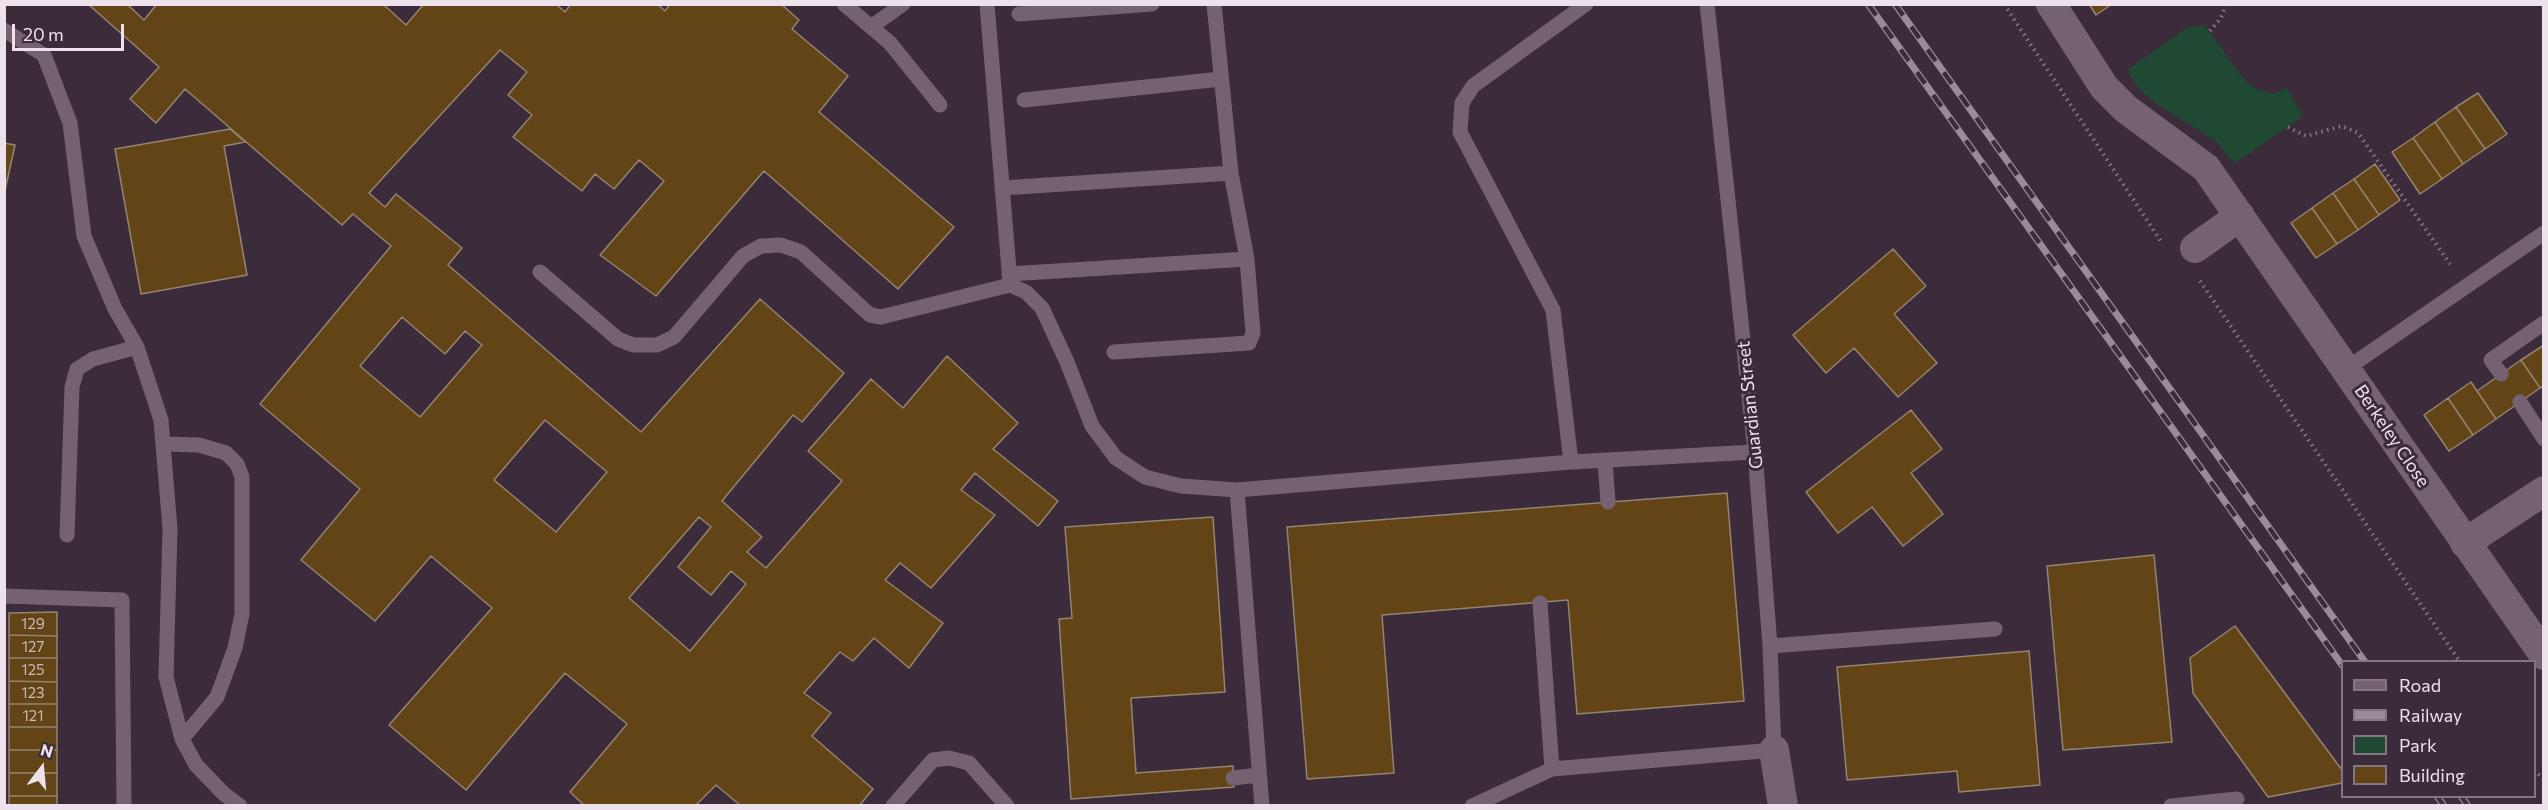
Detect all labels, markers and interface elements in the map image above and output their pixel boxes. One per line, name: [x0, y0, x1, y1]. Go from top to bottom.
scale bar: [15, 12, 128, 50]
text: 20 m: [23, 23, 64, 45]
street label: Guardian Street: [1733, 340, 1767, 470]
street label: Berkeley Close: [2350, 381, 2434, 491]
house number: 129: [21, 615, 45, 633]
house number: 127: [22, 638, 44, 656]
legend: [2341, 660, 2536, 798]
house number: 125: [21, 661, 45, 679]
text: Road: [2399, 674, 2441, 696]
house number: 123: [21, 684, 45, 702]
text: Railway: [2399, 704, 2462, 726]
house number: 121: [22, 707, 44, 725]
text: Park: [2399, 734, 2437, 756]
north arrow: [12, 738, 72, 798]
text: N: [39, 739, 55, 761]
text: Building: [2399, 764, 2465, 786]

